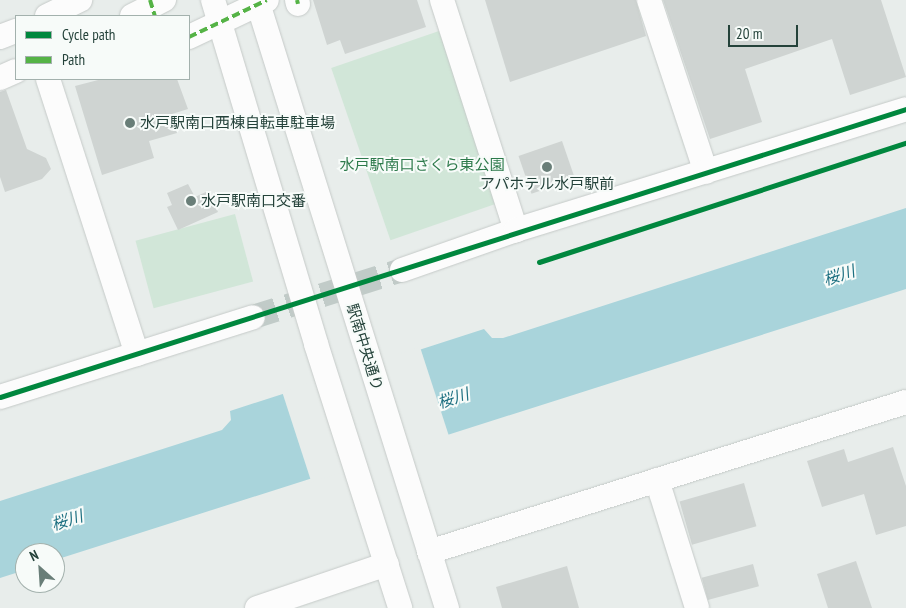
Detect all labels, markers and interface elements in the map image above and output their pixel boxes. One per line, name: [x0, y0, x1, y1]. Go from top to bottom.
legend: [15, 15, 190, 80]
scale bar: [731, 15, 801, 47]
text: 20 m: [736, 24, 762, 43]
text: Cycle path: [62, 25, 115, 44]
text: Path: [62, 50, 85, 69]
place label: 水戸駅南口西棟自転車駐車場: [140, 114, 335, 132]
marker: 水戸駅南口西棟自転車駐車場: [124, 117, 136, 129]
park label: 水戸駅南口さくら東公園: [340, 156, 504, 174]
marker: アパホテル水戸駅前: [541, 161, 553, 173]
place label: アパホテル水戸駅前: [480, 175, 614, 193]
place label: 水戸駅南口交番: [201, 192, 306, 210]
marker: 水戸駅南口交番: [185, 195, 197, 207]
water label: 桜川: [821, 261, 857, 289]
street label: 駅南中央通り: [343, 301, 387, 393]
water label: 桜川: [435, 384, 471, 412]
water label: 桜川: [49, 506, 85, 534]
north arrow: [15, 543, 65, 593]
text: N: [27, 546, 41, 565]

